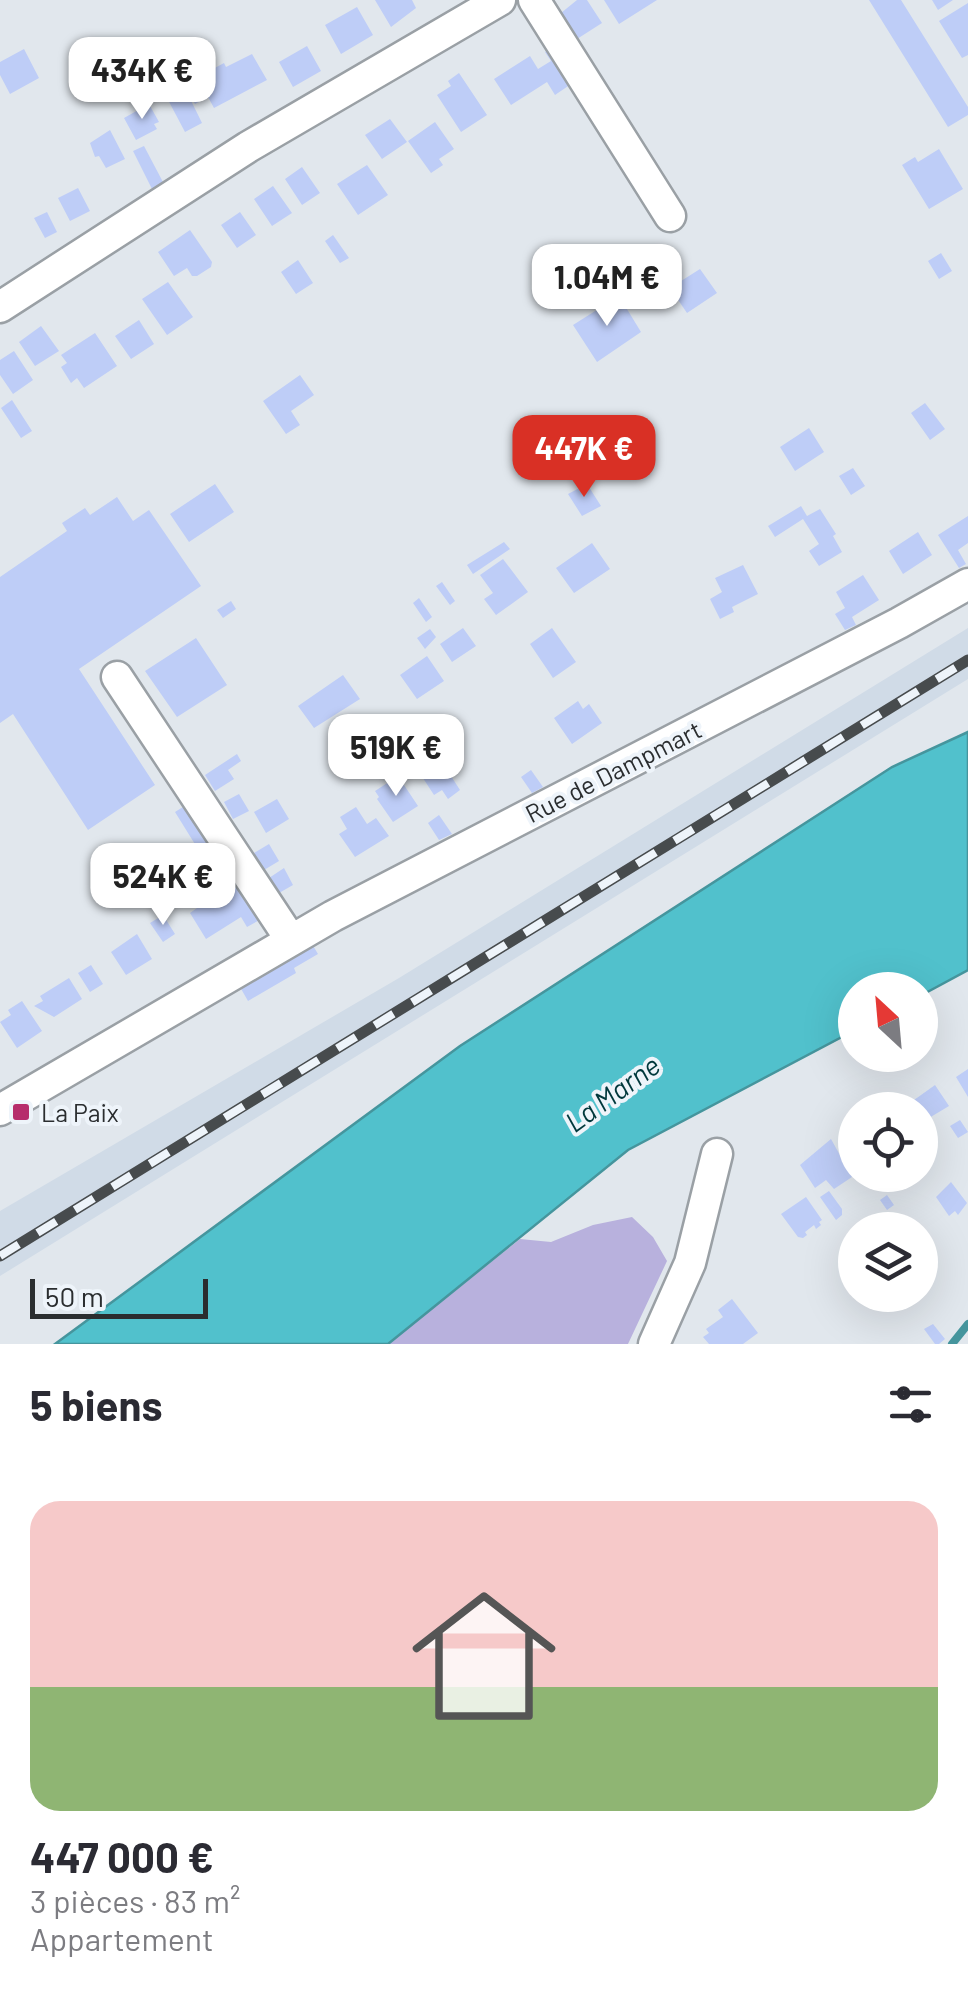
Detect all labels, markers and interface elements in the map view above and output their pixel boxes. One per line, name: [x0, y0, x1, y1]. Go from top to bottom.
pin: 434K €: [61, 37, 223, 122]
text: 434K €: [91, 50, 193, 88]
pin: 1.04M €: [515, 244, 699, 329]
text: 1.04M €: [554, 257, 660, 295]
pin: 447K €: [503, 415, 665, 500]
text: 447K €: [534, 428, 634, 466]
pin: 519K €: [315, 714, 477, 799]
street label: Rue de Dampmart: [520, 714, 706, 828]
text: 519K €: [350, 727, 442, 765]
pin: 524K €: [82, 843, 244, 928]
text: 524K €: [112, 856, 214, 894]
north arrow: [838, 972, 938, 1072]
map controls: [838, 972, 938, 1312]
water label: La Marne: [558, 1047, 666, 1139]
button: locate: [838, 1092, 938, 1192]
place label: La Paix: [41, 1097, 119, 1127]
marker: La Paix: [10, 1101, 32, 1123]
button: layers: [838, 1212, 938, 1312]
scale bar: [30, 1274, 208, 1318]
text: 50 m: [45, 1279, 104, 1313]
icon: filters: [883, 1377, 938, 1432]
text: 5 biens: [30, 1379, 163, 1429]
icon: home: [394, 1566, 574, 1746]
text: 447 000 €: [30, 1831, 214, 1881]
text: 3 pièces · 83 m²: [30, 1881, 240, 1919]
text: Appartement: [30, 1919, 214, 1957]

